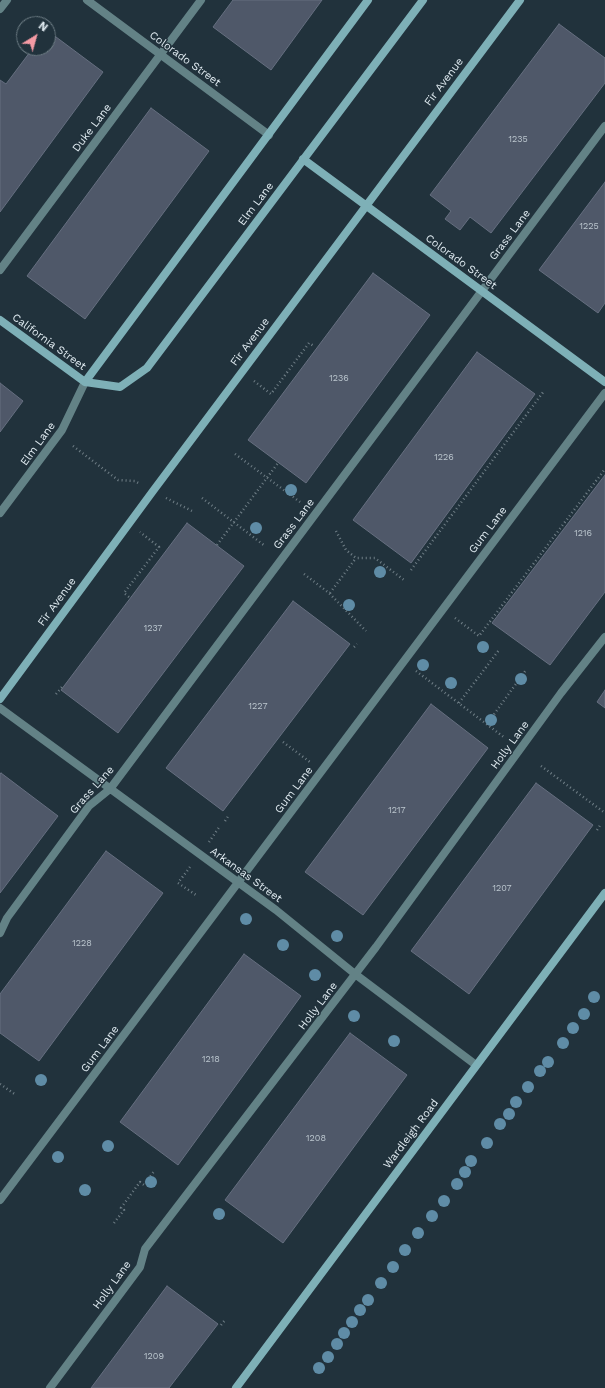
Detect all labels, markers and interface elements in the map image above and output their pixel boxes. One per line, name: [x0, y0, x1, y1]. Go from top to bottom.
north arrow: [16, 16, 56, 56]
text: N: [36, 19, 50, 34]
street label: Colorado Street: [147, 29, 223, 89]
street label: Fir Avenue: [422, 55, 466, 109]
street label: Duke Lane: [70, 101, 114, 155]
house number: 1235: [508, 134, 528, 144]
street label: Elm Lane: [236, 180, 276, 228]
street label: Grass Lane: [487, 207, 533, 263]
house number: 1225: [579, 221, 599, 231]
street label: Colorado Street: [423, 232, 499, 292]
street label: California Street: [9, 311, 89, 373]
street label: Fir Avenue: [228, 315, 272, 369]
house number: 1236: [329, 373, 349, 383]
street label: Elm Lane: [18, 420, 58, 468]
house number: 1226: [434, 452, 454, 462]
street label: Grass Lane: [271, 496, 317, 552]
street label: Gum Lane: [466, 504, 510, 556]
house number: 1216: [574, 528, 592, 538]
street label: Fir Avenue: [35, 575, 79, 629]
house number: 1237: [144, 623, 162, 633]
house number: 1227: [249, 701, 267, 711]
street label: Holly Lane: [488, 718, 532, 772]
street label: Grass Lane: [67, 763, 117, 817]
street label: Gum Lane: [272, 764, 316, 816]
house number: 1217: [388, 805, 406, 815]
street label: Arkansas Street: [207, 845, 285, 905]
house number: 1207: [492, 883, 512, 893]
house number: 1228: [72, 938, 92, 948]
street label: Holly Lane: [296, 979, 340, 1033]
street label: Gum Lane: [78, 1023, 122, 1075]
house number: 1218: [202, 1054, 220, 1064]
street label: Wardleigh Road: [381, 1097, 441, 1171]
house number: 1208: [306, 1133, 326, 1143]
street label: Holly Lane: [90, 1258, 134, 1312]
house number: 1209: [144, 1351, 164, 1361]

